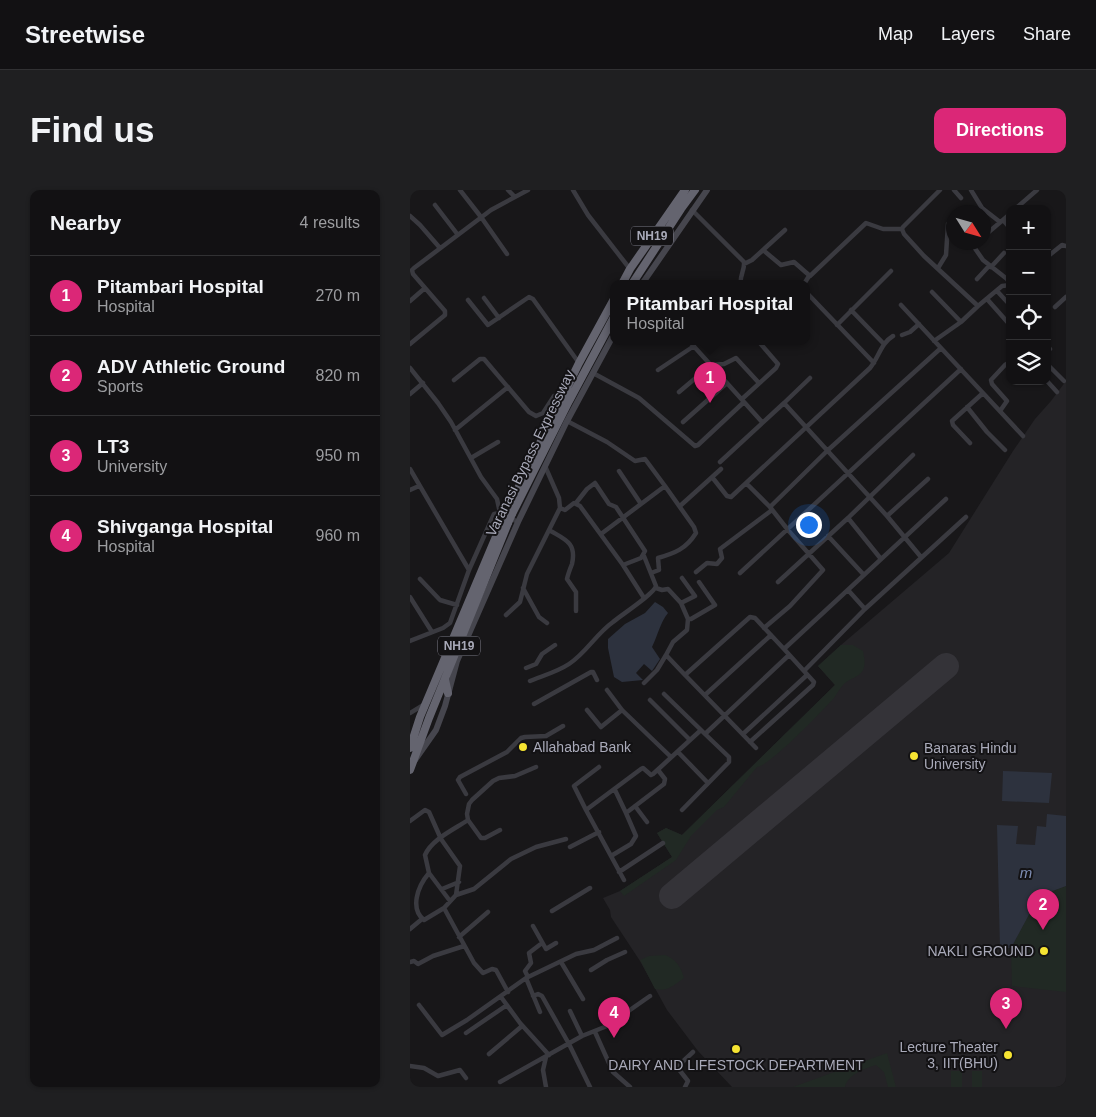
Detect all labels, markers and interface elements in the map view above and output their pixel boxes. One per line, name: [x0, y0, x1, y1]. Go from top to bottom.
text: Streetwise: [25, 21, 145, 48]
text: Map: [878, 24, 913, 44]
text: Layers: [941, 24, 995, 44]
text: Share: [1023, 24, 1071, 44]
button: Directions: [934, 108, 1066, 153]
text: Find us: [30, 110, 154, 149]
north arrow: [946, 205, 991, 250]
map controls: [1006, 205, 1051, 385]
button: +: [1006, 205, 1051, 250]
text: Nearby: [50, 211, 121, 234]
text: 4 results: [300, 214, 360, 231]
road number: NH19: [631, 226, 673, 246]
button: −: [1006, 250, 1051, 295]
text: Pitambari Hospital: [97, 276, 264, 297]
popup: [610, 280, 810, 345]
text: 1: [62, 287, 70, 304]
text: 270 m: [316, 287, 360, 304]
text: Pitambari Hospital: [627, 293, 793, 314]
button: locate: [1006, 295, 1051, 340]
text: Hospital: [97, 298, 155, 315]
text: Hospital: [627, 315, 684, 332]
button: layers: [1006, 340, 1051, 385]
text: ADV Athletic Ground: [97, 356, 285, 377]
pin: 1: [694, 362, 726, 403]
text: 2: [62, 367, 70, 384]
text: 820 m: [316, 367, 360, 384]
street label: Varanasi Bypass Expressway: [483, 367, 577, 539]
text: Sports: [97, 378, 143, 395]
text: LT3: [97, 436, 129, 457]
text: 3: [62, 447, 70, 464]
text: 950 m: [316, 447, 360, 464]
text: University: [97, 458, 167, 475]
your location: [796, 512, 822, 538]
text: Shivganga Hospital: [97, 516, 273, 537]
text: 4: [62, 527, 70, 544]
text: 960 m: [316, 527, 360, 544]
text: Hospital: [97, 538, 155, 555]
road number: NH19: [438, 636, 480, 656]
place label: Allahabad Bank: [533, 739, 632, 755]
place label: Banaras Hindu University: [924, 740, 1017, 772]
marker: Allahabad Bank: [517, 741, 529, 753]
marker: Banaras Hindu University: [908, 750, 920, 762]
water label: m: [1020, 864, 1032, 881]
pin: 2: [1027, 889, 1059, 930]
place label: NAKLI GROUND: [927, 943, 1034, 959]
marker: NAKLI GROUND: [1038, 945, 1050, 957]
pin: 3: [990, 988, 1022, 1029]
pin: 4: [598, 997, 630, 1038]
place label: Lecture Theater 3, IIT(BHU): [899, 1039, 998, 1071]
marker: DAIRY AND LIFESTOCK DEPARTMENT: [730, 1043, 742, 1055]
marker: Lecture Theater 3, IIT(BHU): [1002, 1049, 1014, 1061]
place label: DAIRY AND LIFESTOCK DEPARTMENT: [608, 1057, 864, 1073]

